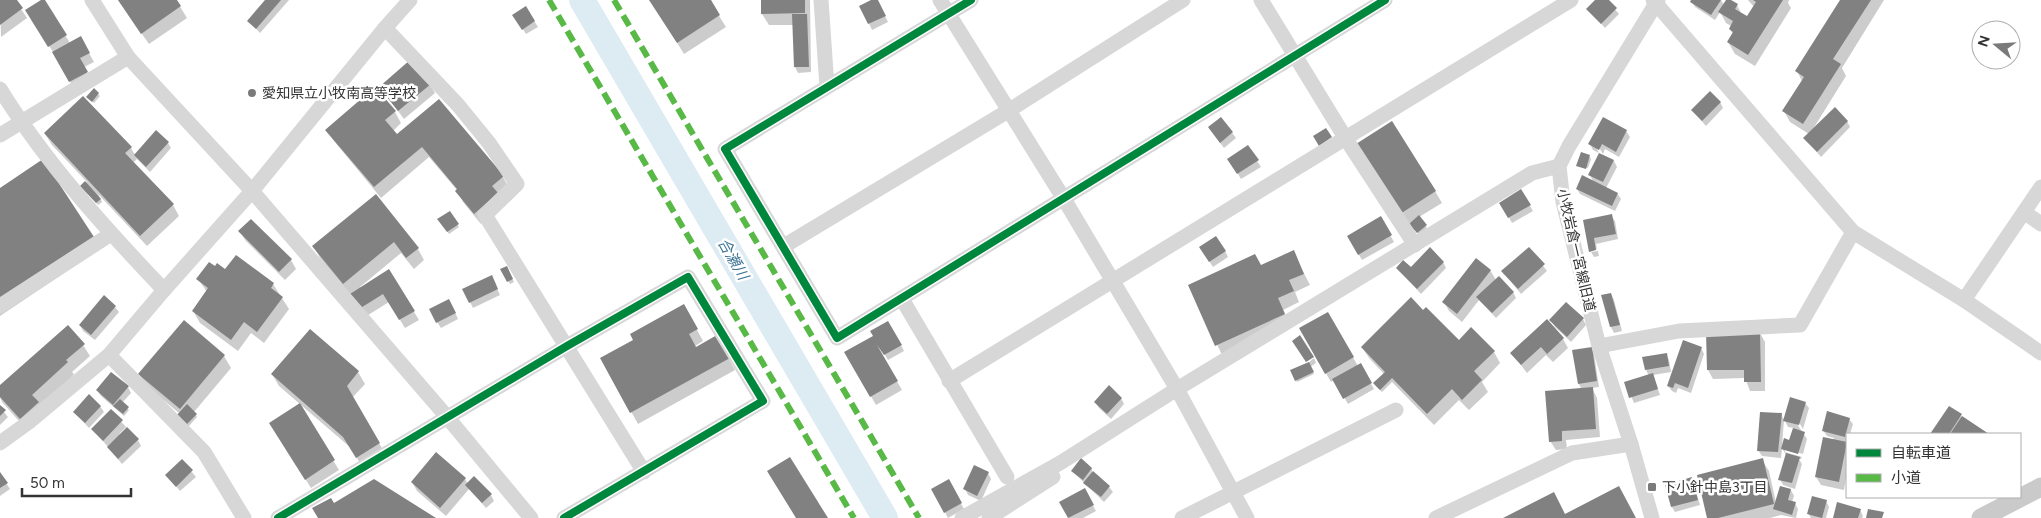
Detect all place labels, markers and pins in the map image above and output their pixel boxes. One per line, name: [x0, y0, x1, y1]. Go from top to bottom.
place label: 愛知県立小牧南高等学校: [262, 85, 416, 102]
marker: 愛知県立小牧南高等学校: [246, 87, 258, 99]
place label: 下小針中島3丁目: [1662, 479, 1768, 496]
marker: 下小針中島3丁目: [1646, 481, 1658, 493]

